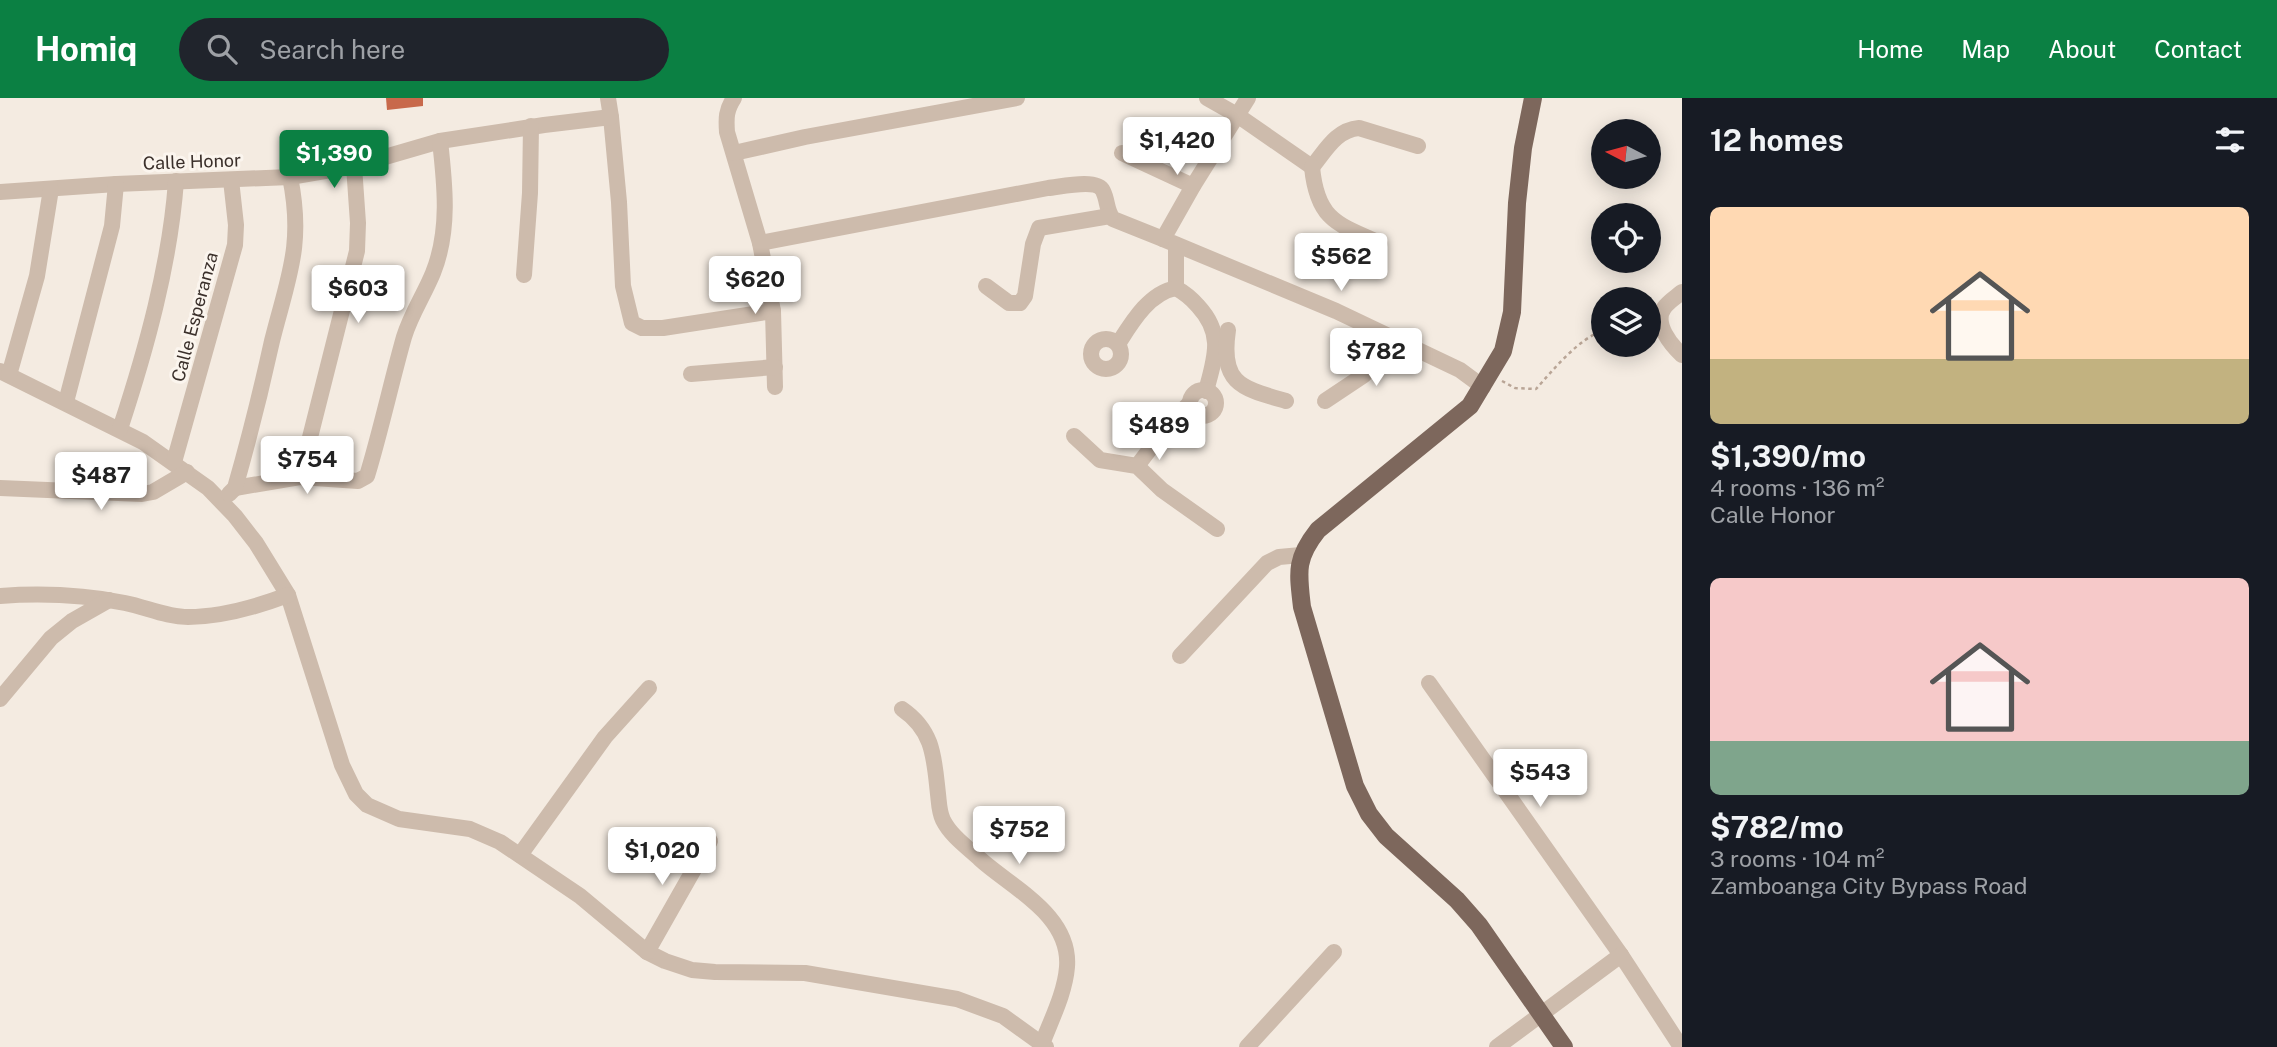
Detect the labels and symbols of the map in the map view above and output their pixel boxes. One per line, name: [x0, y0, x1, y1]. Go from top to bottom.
pin: $1,420: [1120, 118, 1234, 177]
north arrow: [1591, 119, 1661, 189]
pin: $1,390: [277, 130, 391, 190]
street label: Calle Honor: [142, 149, 241, 174]
pin: $562: [1300, 234, 1382, 293]
street label: Calle Esperanza: [167, 250, 222, 384]
pin: $620: [714, 256, 796, 316]
pin: $603: [317, 266, 399, 325]
pin: $782: [1335, 328, 1417, 388]
pin: $489: [1118, 402, 1200, 462]
pin: $754: [266, 436, 348, 496]
pin: $487: [60, 452, 142, 512]
pin: $543: [1499, 750, 1581, 809]
pin: $752: [978, 806, 1060, 866]
pin: $1,020: [605, 828, 719, 887]

